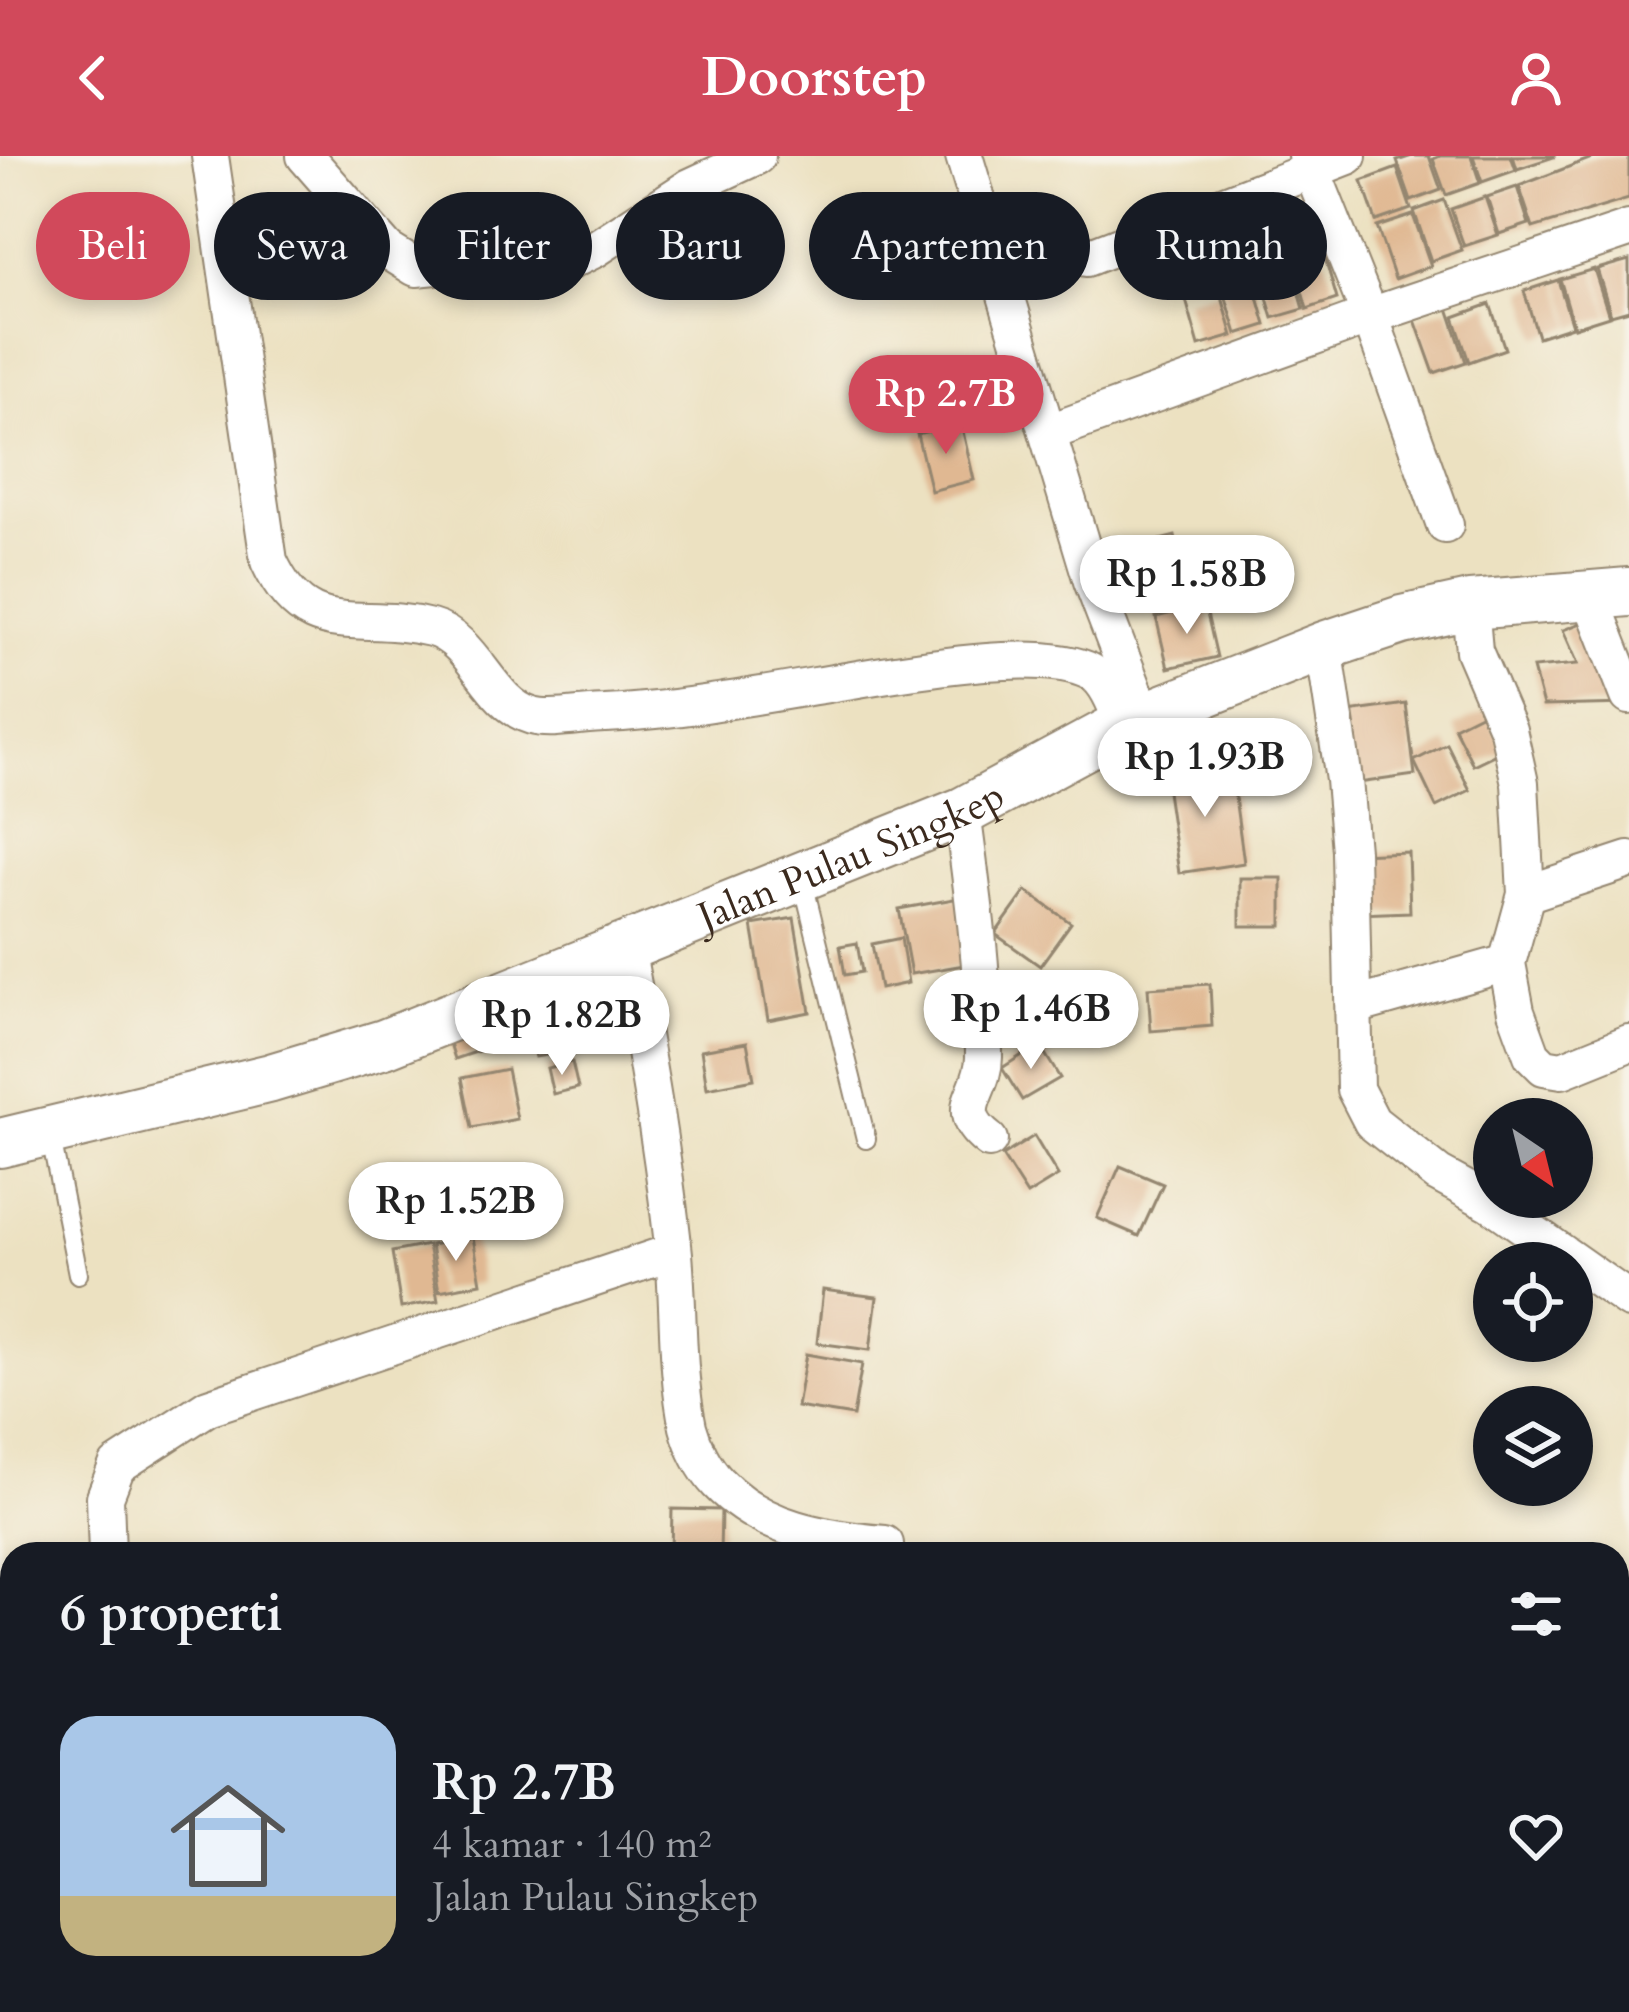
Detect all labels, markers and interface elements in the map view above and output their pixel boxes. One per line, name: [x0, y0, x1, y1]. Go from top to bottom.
text: Doorstep: [702, 42, 927, 115]
icon: back: [60, 45, 126, 111]
icon: person: [1503, 45, 1569, 111]
chip: Beli: [36, 192, 190, 300]
chip: Sewa: [214, 192, 390, 300]
chip: Filter: [414, 192, 592, 300]
chip: Baru: [616, 192, 785, 300]
chip: Apartemen: [809, 192, 1090, 300]
chip: Rumah: [1114, 192, 1327, 300]
pin: Rp 2.7B: [835, 355, 1057, 457]
text: Rp 2.7B: [876, 367, 1016, 420]
pin: Rp 1.58B: [1063, 535, 1311, 637]
text: Rp 1.58B: [1107, 547, 1267, 600]
pin: Rp 1.93B: [1081, 718, 1329, 820]
text: Rp 1.93B: [1125, 730, 1285, 783]
street label: Jalan Pulau Singkep: [686, 769, 1014, 945]
pin: Rp 1.46B: [907, 970, 1155, 1072]
pin: Rp 1.82B: [438, 976, 686, 1078]
text: Rp 1.46B: [951, 982, 1111, 1035]
text: Rp 1.82B: [482, 988, 642, 1041]
north arrow: [1473, 1098, 1593, 1218]
map controls: [1473, 1098, 1593, 1506]
pin: Rp 1.52B: [332, 1162, 580, 1264]
text: Rp 1.52B: [376, 1174, 536, 1227]
button: locate: [1473, 1242, 1593, 1362]
button: layers: [1473, 1386, 1593, 1506]
text: 6 properti: [60, 1579, 283, 1649]
icon: filters: [1503, 1581, 1569, 1647]
text: Rp 2.7B: [432, 1748, 616, 1818]
icon: home: [156, 1764, 300, 1908]
icon: heart: [1503, 1803, 1569, 1869]
text: 4 kamar · 140 m²: [432, 1818, 712, 1871]
text: Jalan Pulau Singkep: [432, 1871, 758, 1924]

